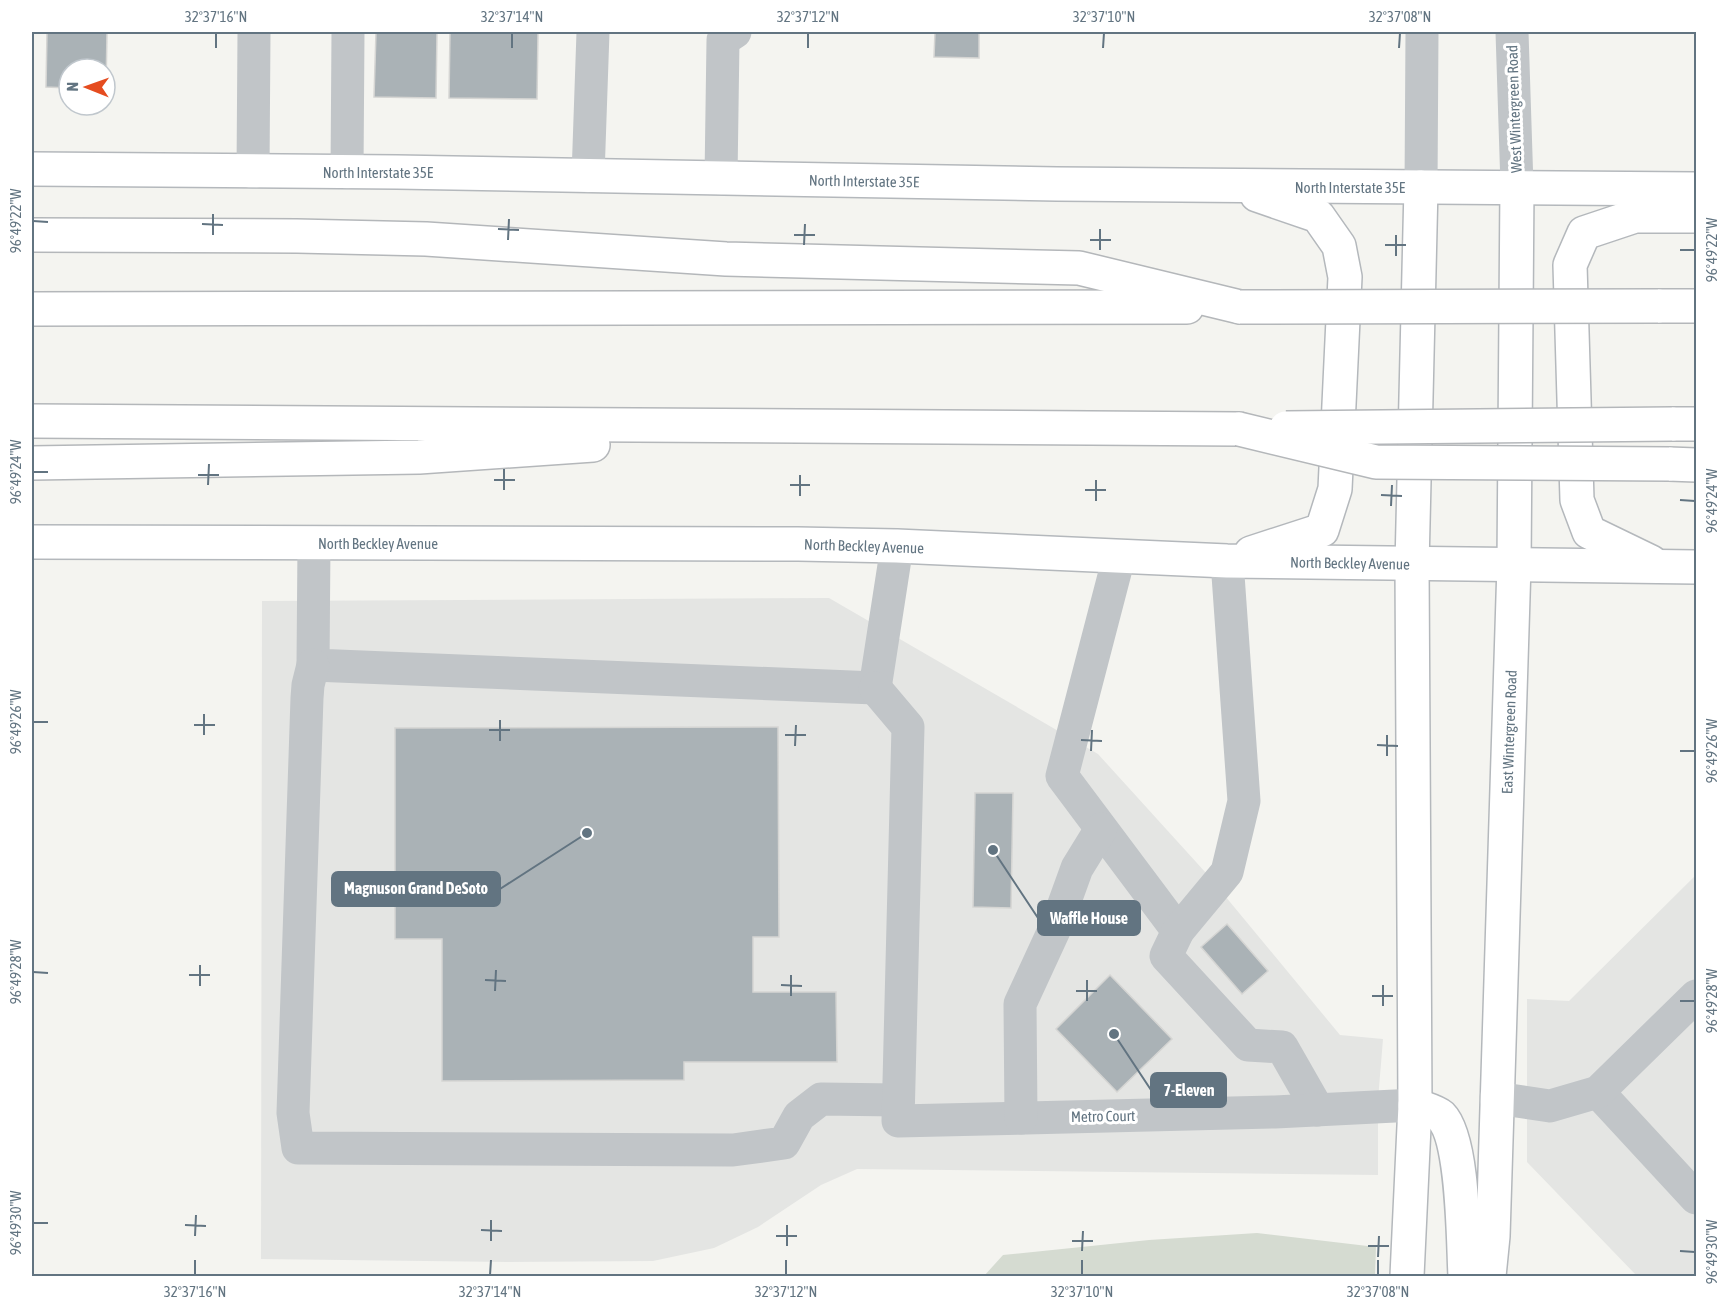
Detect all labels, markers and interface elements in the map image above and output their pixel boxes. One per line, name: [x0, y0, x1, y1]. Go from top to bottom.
text: 32°37'16"N: [185, 8, 247, 25]
text: 32°37'14"N: [481, 8, 543, 25]
text: 32°37'12"N: [777, 8, 839, 25]
text: 32°37'10"N: [1073, 8, 1135, 25]
text: 32°37'08"N: [1369, 8, 1431, 25]
street label: West Wintergreen Road: [1503, 45, 1525, 173]
north arrow: [57, 57, 117, 117]
text: N: [63, 82, 81, 92]
street label: North Interstate 35E: [323, 164, 434, 181]
street label: North Interstate 35E: [809, 172, 920, 190]
street label: North Interstate 35E: [1295, 179, 1406, 196]
text: 96°49'22"W: [7, 189, 24, 253]
text: 96°49'22"W: [1703, 218, 1720, 282]
text: 96°49'24"W: [7, 440, 24, 504]
text: 96°49'24"W: [1703, 469, 1720, 533]
street label: North Beckley Avenue: [318, 535, 438, 552]
street label: North Beckley Avenue: [804, 535, 924, 557]
street label: North Beckley Avenue: [1290, 553, 1410, 573]
street label: East Wintergreen Road: [1498, 670, 1520, 794]
text: 96°49'26"W: [7, 690, 24, 754]
text: 96°49'26"W: [1703, 719, 1720, 783]
callout: Magnuson Grand DeSoto: [332, 872, 500, 906]
text: Magnuson Grand DeSoto: [344, 879, 488, 897]
callout: Waffle House: [1038, 901, 1140, 935]
text: Waffle House: [1049, 909, 1128, 927]
text: 96°49'28"W: [7, 940, 24, 1004]
text: 96°49'28"W: [1703, 969, 1720, 1033]
callout: 7-Eleven: [1151, 1073, 1226, 1107]
text: 7-Eleven: [1164, 1081, 1215, 1099]
street label: Metro Court: [1071, 1107, 1135, 1125]
text: 96°49'30"W: [7, 1191, 24, 1255]
text: 96°49'30"W: [1703, 1220, 1720, 1284]
text: 32°37'16"N: [164, 1283, 226, 1300]
text: 32°37'14"N: [459, 1283, 521, 1300]
text: 32°37'12"N: [755, 1283, 817, 1300]
text: 32°37'10"N: [1051, 1283, 1113, 1300]
text: 32°37'08"N: [1347, 1283, 1409, 1300]

